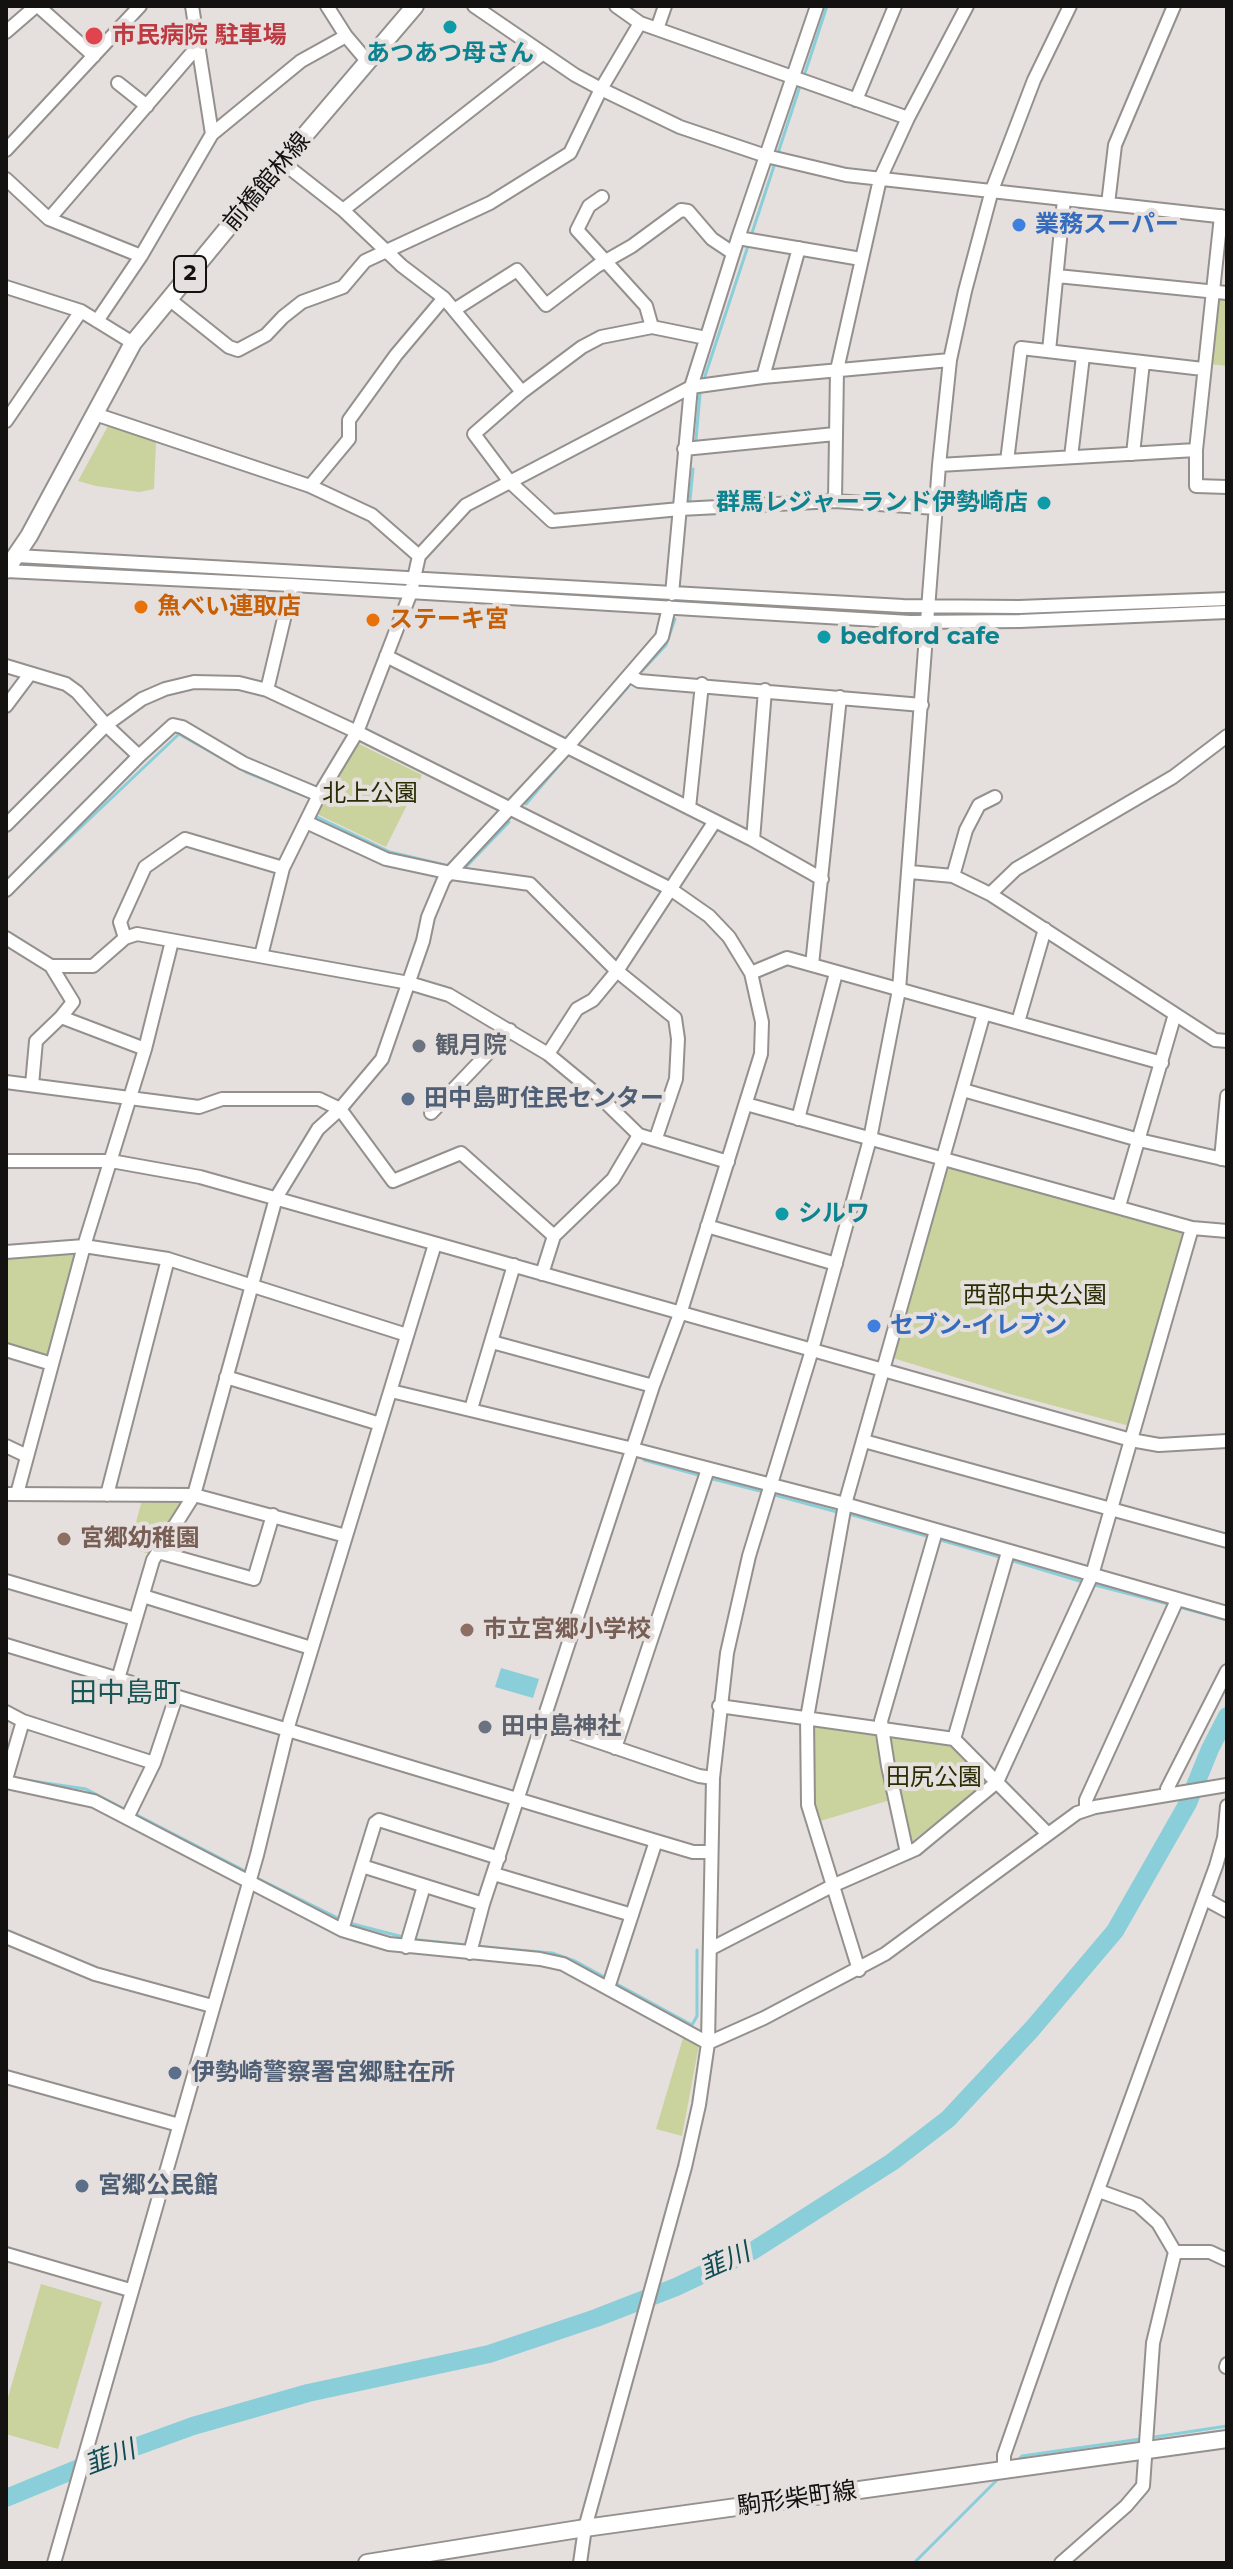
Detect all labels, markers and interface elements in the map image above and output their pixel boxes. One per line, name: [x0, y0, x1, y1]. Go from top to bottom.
marker: あつあつ母さん: [441, 18, 459, 36]
place label: 市民病院 駐車場: [112, 22, 287, 50]
marker: 市民病院 駐車場: [83, 25, 105, 47]
place label: あつあつ母さん: [366, 40, 534, 68]
street label: 前橋館林線: [217, 127, 317, 237]
place label: 業務スーパー: [1035, 211, 1179, 239]
marker: 業務スーパー: [1010, 216, 1028, 234]
road number: 2: [174, 256, 206, 292]
place label: 群馬レジャーランド伊勢崎店: [716, 489, 1028, 517]
marker: 群馬レジャーランド伊勢崎店: [1035, 494, 1053, 512]
place label: 魚べい連取店: [157, 593, 301, 621]
marker: 魚べい連取店: [132, 598, 150, 616]
place label: ステーキ宮: [389, 606, 509, 634]
marker: ステーキ宮: [364, 611, 382, 629]
place label: bedford cafe: [840, 623, 1000, 651]
marker: bedford cafe: [815, 628, 833, 646]
park label: 北上公園: [322, 780, 418, 808]
place label: 観月院: [435, 1032, 507, 1060]
marker: 観月院: [410, 1037, 428, 1055]
place label: 田中島町住民センター: [424, 1085, 664, 1113]
marker: 田中島町住民センター: [399, 1090, 417, 1108]
place label: シルワ: [798, 1200, 870, 1228]
marker: シルワ: [773, 1205, 791, 1223]
park label: 西部中央公園: [963, 1282, 1107, 1310]
place label: セブン-イレブン: [890, 1312, 1067, 1340]
marker: セブン-イレブン: [865, 1317, 883, 1335]
place label: 宮郷幼稚園: [80, 1525, 200, 1553]
marker: 宮郷幼稚園: [55, 1530, 73, 1548]
place label: 市立宮郷小学校: [483, 1616, 651, 1644]
marker: 市立宮郷小学校: [458, 1621, 476, 1639]
district label: 田中島町: [69, 1677, 181, 1711]
place label: 田中島神社: [501, 1713, 621, 1741]
marker: 田中島神社: [476, 1718, 494, 1736]
park label: 田尻公園: [886, 1764, 982, 1792]
place label: 伊勢崎警察署宮郷駐在所: [191, 2059, 455, 2087]
marker: 伊勢崎警察署宮郷駐在所: [166, 2064, 184, 2082]
place label: 宮郷公民館: [98, 2172, 218, 2200]
marker: 宮郷公民館: [73, 2177, 91, 2195]
water label: 韮川: [695, 2237, 755, 2287]
water label: 韮川: [80, 2434, 140, 2482]
street label: 駒形柴町線: [736, 2476, 858, 2522]

